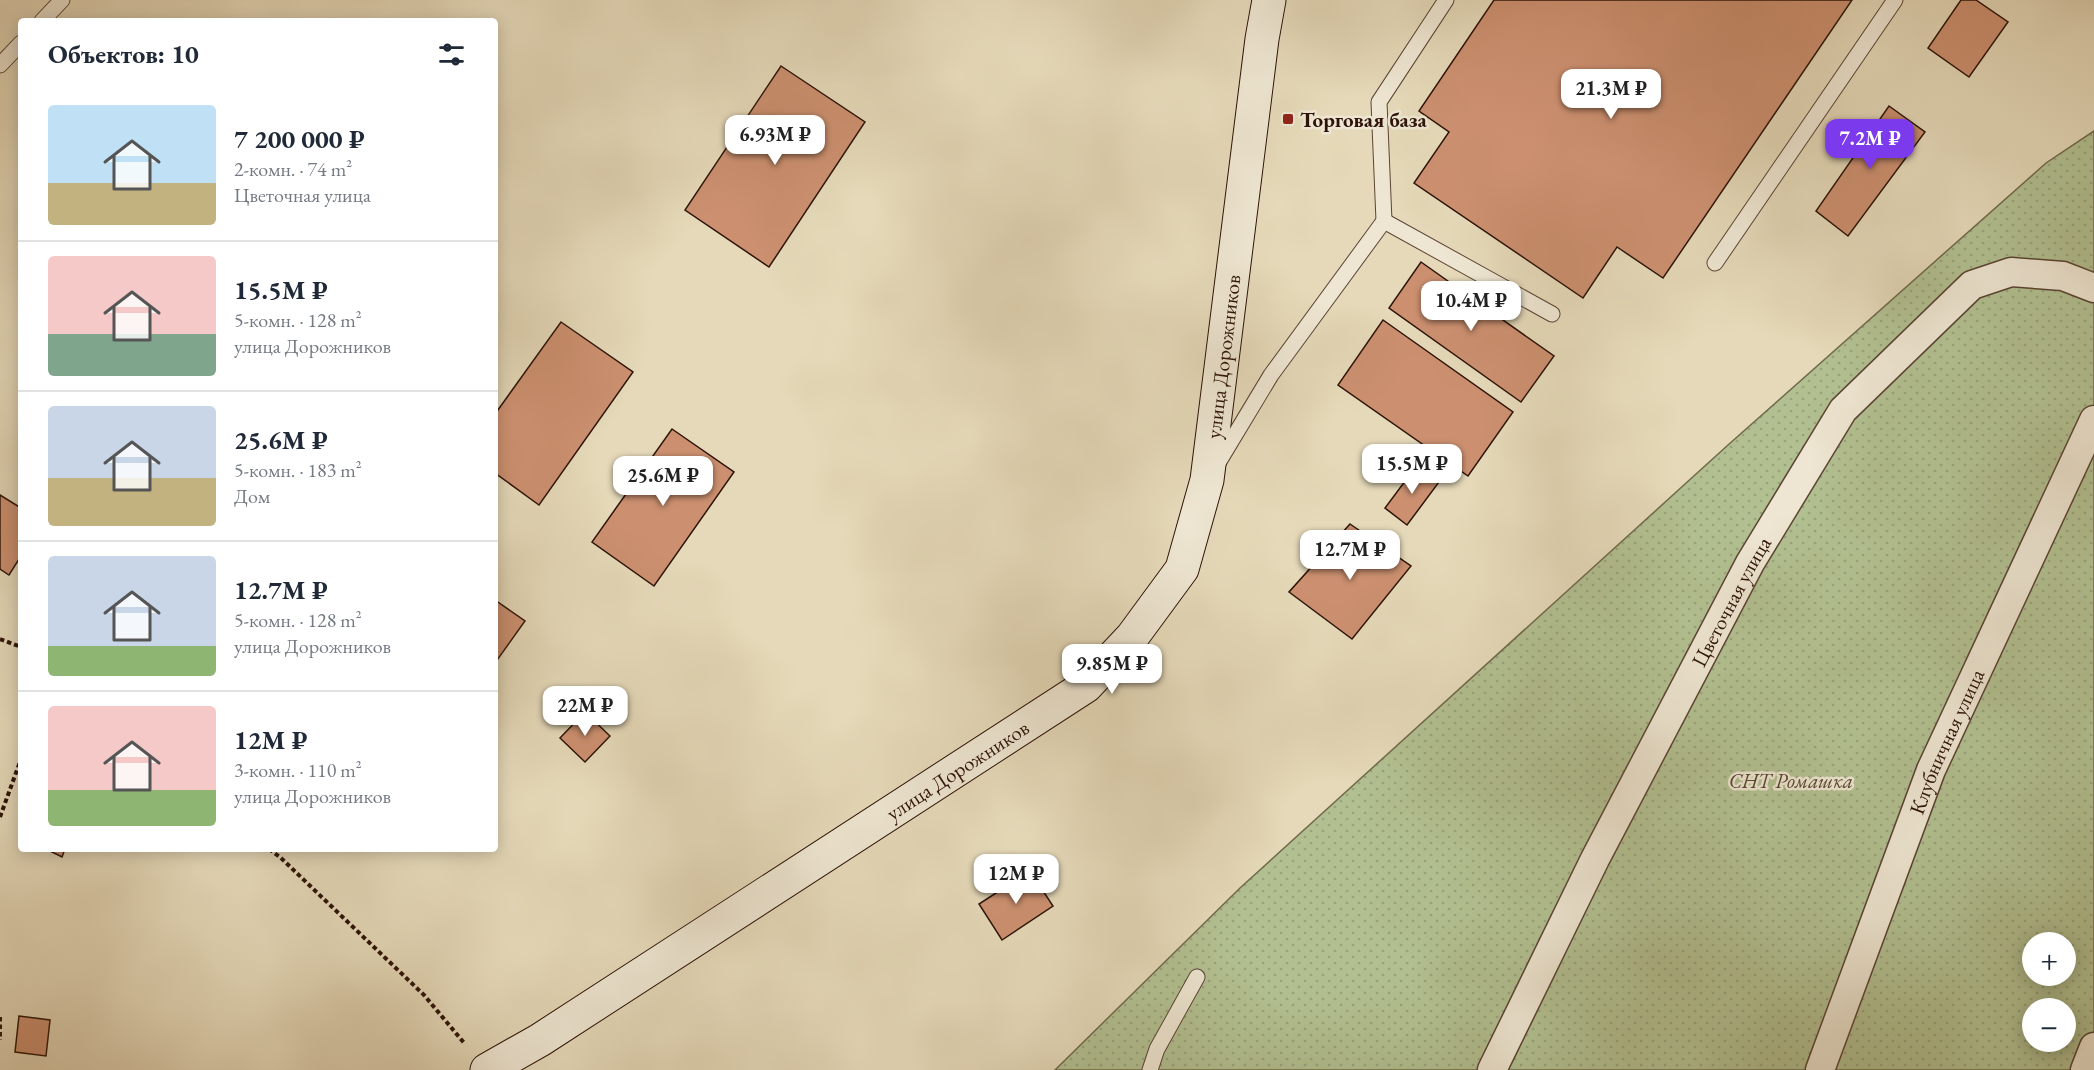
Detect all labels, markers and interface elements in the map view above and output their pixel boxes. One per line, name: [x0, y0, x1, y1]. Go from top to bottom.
text: Объектов: 10: [48, 37, 199, 71]
icon: filters: [435, 38, 468, 71]
pin: 21.3M ₽: [1556, 69, 1666, 120]
text: 21.3M ₽: [1575, 75, 1647, 101]
place label: Торговая база: [1300, 106, 1428, 133]
marker: Торговая база: [1281, 112, 1295, 126]
pin: 6.93M ₽: [720, 115, 830, 166]
pin: 7.2M ₽: [1821, 119, 1919, 170]
text: 6.93M ₽: [739, 121, 811, 147]
text: 7 200 000 ₽: [234, 122, 365, 156]
text: 7.2M ₽: [1839, 125, 1901, 151]
icon: home: [96, 129, 168, 201]
text: 2-комн. · 74 m²: [234, 156, 352, 182]
text: Цветочная улица: [234, 182, 371, 208]
text: 15.5M ₽: [234, 273, 328, 307]
street label: улица Дорожников: [1199, 273, 1246, 440]
icon: home: [96, 280, 168, 352]
pin: 10.4M ₽: [1416, 281, 1526, 332]
text: 10.4M ₽: [1435, 287, 1507, 313]
text: 5-комн. · 128 m²: [234, 307, 362, 333]
text: улица Дорожников: [234, 333, 391, 359]
text: 25.6M ₽: [234, 423, 328, 457]
icon: home: [96, 430, 168, 502]
pin: 15.5M ₽: [1357, 444, 1467, 495]
text: 15.5M ₽: [1376, 450, 1448, 476]
pin: 25.6M ₽: [608, 456, 718, 507]
text: 5-комн. · 183 m²: [234, 457, 362, 483]
text: 25.6M ₽: [627, 462, 699, 488]
text: Дом: [234, 483, 270, 509]
pin: 12.7M ₽: [1295, 530, 1405, 581]
street label: Цветочная улица: [1685, 531, 1777, 671]
text: 12.7M ₽: [1314, 536, 1386, 562]
text: 12.7M ₽: [234, 573, 328, 607]
icon: home: [96, 580, 168, 652]
text: 5-комн. · 128 m²: [234, 607, 362, 633]
text: улица Дорожников: [234, 633, 391, 659]
pin: 9.85M ₽: [1057, 644, 1167, 695]
text: 9.85M ₽: [1076, 650, 1148, 676]
street label: Клубничная улица: [1902, 664, 1990, 818]
pin: 22M ₽: [543, 686, 627, 737]
text: 22M ₽: [557, 692, 613, 718]
street label: улица Дорожников: [881, 713, 1034, 826]
text: 12M ₽: [234, 723, 308, 757]
icon: home: [96, 730, 168, 802]
text: 3-комн. · 110 m²: [234, 757, 362, 783]
park label: СНТ Ромашка: [1729, 767, 1853, 794]
text: улица Дорожников: [234, 783, 391, 809]
pin: 12M ₽: [974, 854, 1058, 905]
text: 12M ₽: [988, 860, 1044, 886]
map controls: [2022, 932, 2076, 1052]
button: +: [2022, 932, 2076, 986]
button: −: [2022, 998, 2076, 1052]

